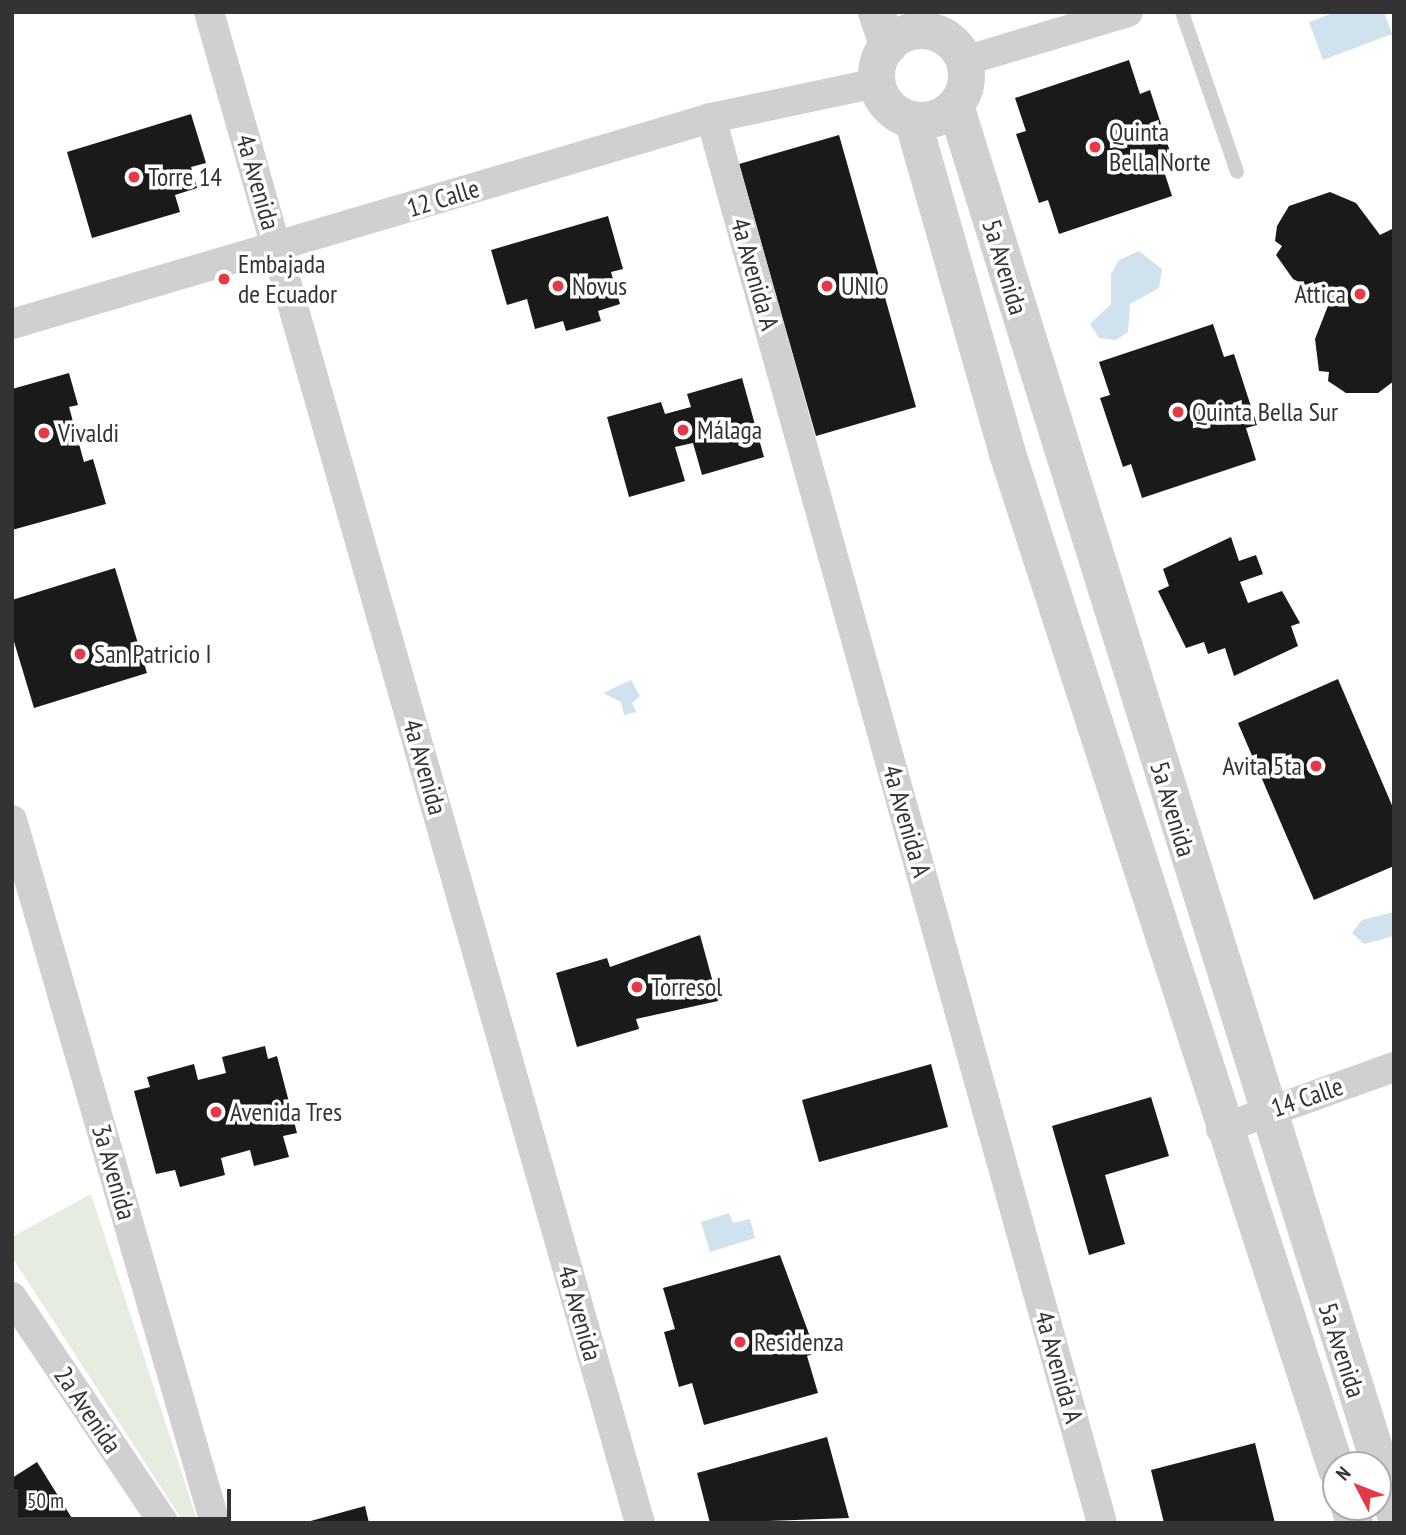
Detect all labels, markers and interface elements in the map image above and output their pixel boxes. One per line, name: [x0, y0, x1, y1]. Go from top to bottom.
place label: Quinta Bella Norte: [1109, 116, 1211, 178]
street label: 4a Avenida: [229, 130, 287, 234]
marker: Quinta Bella Norte: [1087, 139, 1103, 155]
place label: Torre 14: [148, 161, 222, 193]
marker: Torre 14: [126, 169, 142, 185]
street label: 12 Calle: [403, 172, 483, 224]
street label: 4a Avenida A: [724, 214, 786, 334]
street label: 5a Avenida: [976, 215, 1034, 319]
place label: Embajada de Ecuador: [238, 248, 337, 310]
place label: Novus: [572, 270, 627, 302]
place label: UNIO: [841, 270, 889, 302]
marker: Embajada de Ecuador: [216, 271, 232, 287]
marker: Novus: [550, 278, 566, 294]
marker: UNIO: [819, 278, 835, 294]
place label: Attica: [1294, 278, 1346, 310]
marker: Attica: [1352, 286, 1368, 302]
place label: Quinta Bella Sur: [1192, 396, 1338, 428]
marker: Quinta Bella Sur: [1170, 404, 1186, 420]
place label: Málaga: [697, 414, 762, 446]
place label: Vivaldi: [58, 417, 119, 449]
marker: Málaga: [675, 422, 691, 438]
marker: Vivaldi: [36, 425, 52, 441]
place label: San Patricio I: [94, 638, 211, 670]
marker: San Patricio I: [72, 646, 88, 662]
street label: 4a Avenida: [396, 715, 454, 819]
place label: Avita 5ta: [1222, 750, 1302, 782]
street label: 5a Avenida: [1144, 757, 1202, 861]
marker: Avita 5ta: [1308, 758, 1324, 774]
street label: 4a Avenida A: [876, 761, 938, 881]
place label: Torresol: [651, 971, 722, 1003]
marker: Torresol: [629, 979, 645, 995]
street label: 14 Calle: [1267, 1070, 1347, 1124]
place label: Avenida Tres: [230, 1096, 343, 1128]
marker: Avenida Tres: [208, 1104, 224, 1120]
street label: 3a Avenida: [85, 1120, 143, 1224]
street label: 4a Avenida: [551, 1261, 609, 1365]
street label: 5a Avenida: [1312, 1298, 1372, 1402]
street label: 4a Avenida A: [1028, 1307, 1090, 1427]
place label: Residenza: [754, 1326, 844, 1358]
marker: Residenza: [732, 1334, 748, 1350]
street label: 2a Avenida: [47, 1360, 129, 1460]
north arrow: [1322, 1451, 1392, 1521]
text: N: [1331, 1461, 1355, 1485]
scale bar: [18, 1476, 234, 1520]
text: 50 m: [27, 1487, 64, 1514]

